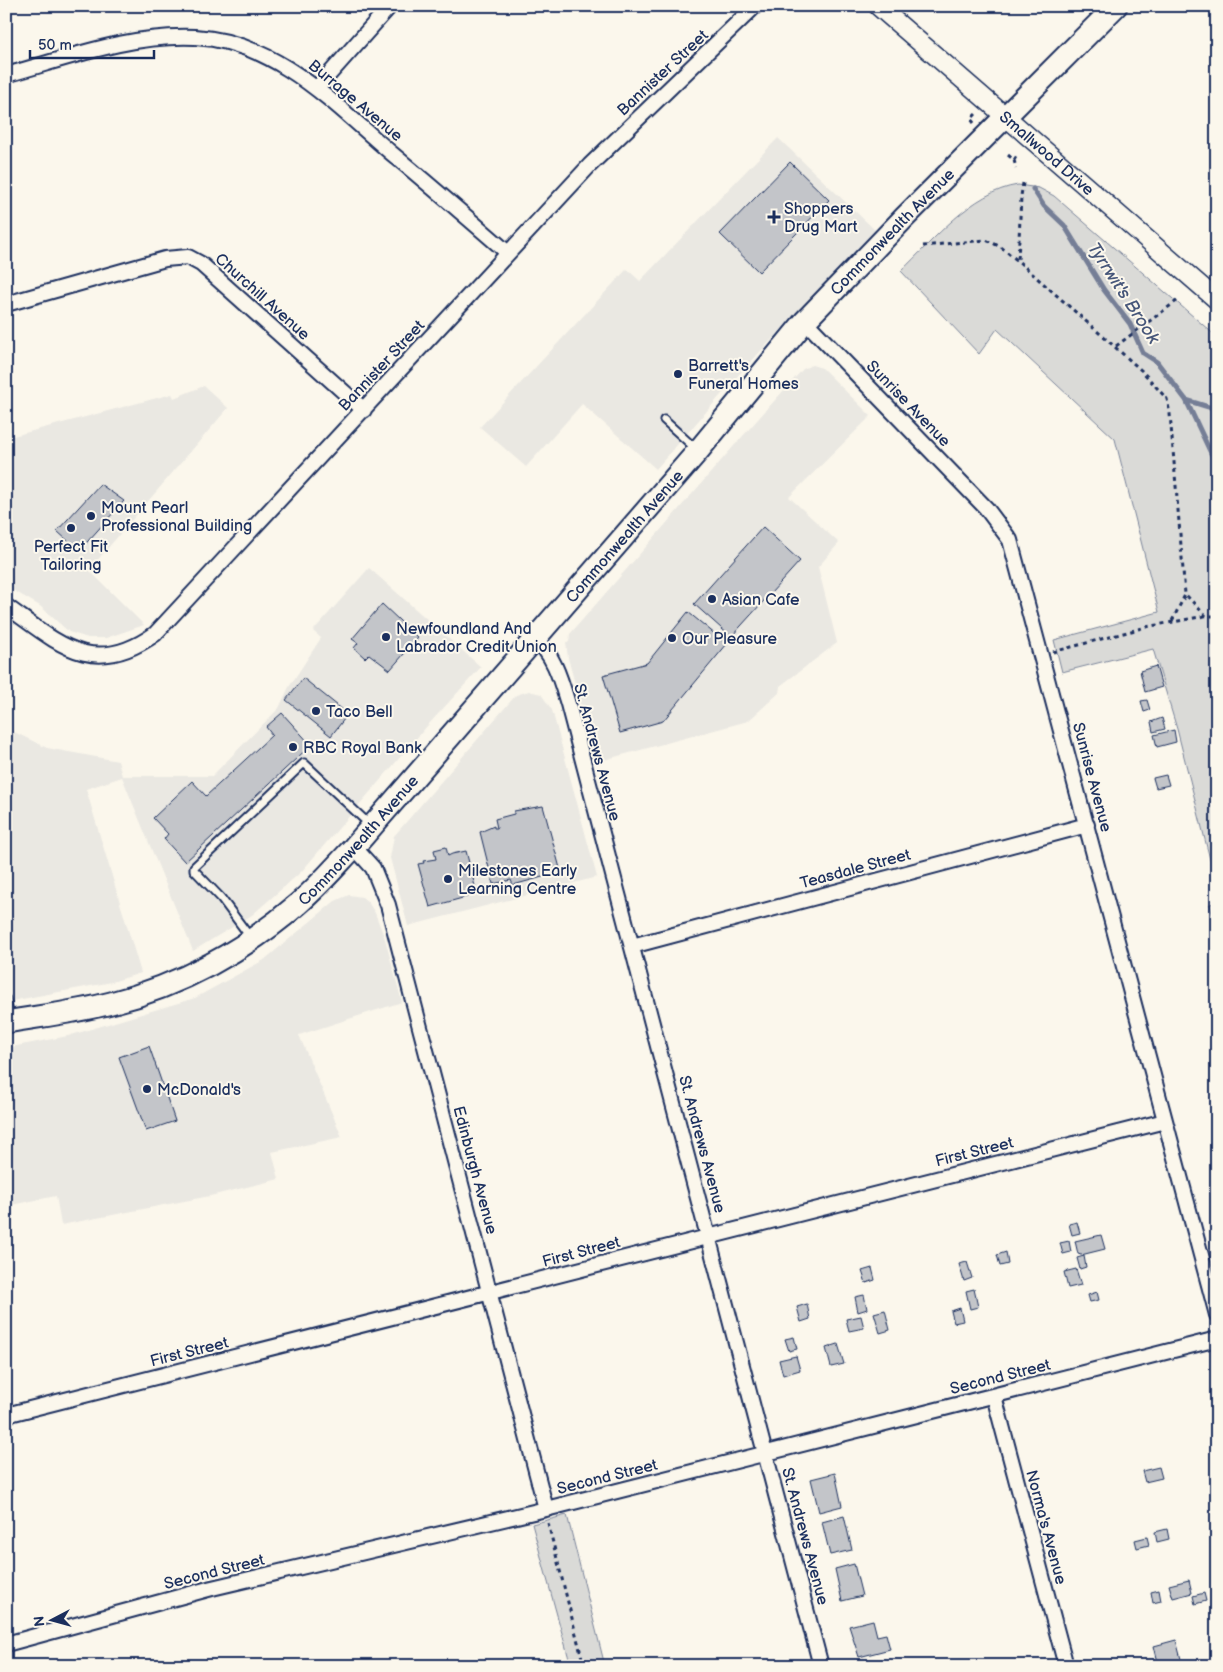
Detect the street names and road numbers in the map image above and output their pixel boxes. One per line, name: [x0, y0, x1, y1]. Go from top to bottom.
street label: Bannister Street: [614, 26, 712, 120]
street label: Burrage Avenue: [304, 56, 406, 146]
street label: Smallwood Drive: [995, 108, 1098, 200]
street label: Commonwealth Avenue: [827, 165, 959, 300]
street label: Churchill Avenue: [211, 250, 314, 345]
street label: Bannister Street: [335, 317, 429, 415]
street label: Sunrise Avenue: [862, 357, 954, 451]
street label: Commonwealth Avenue: [562, 466, 688, 607]
street label: St. Andrews Avenue: [569, 682, 624, 824]
street label: Sunrise Avenue: [1068, 721, 1115, 835]
street label: Commonwealth Avenue: [295, 771, 423, 910]
street label: Teasdale Street: [798, 846, 913, 893]
street label: St. Andrews Avenue: [674, 1074, 729, 1216]
street label: Edinburgh Avenue: [448, 1104, 501, 1237]
street label: First Street: [933, 1134, 1015, 1171]
street label: First Street: [540, 1233, 622, 1272]
street label: First Street: [148, 1334, 230, 1371]
street label: Second Street: [948, 1356, 1053, 1399]
street label: Second Street: [555, 1456, 660, 1499]
street label: St. Andrews Avenue: [777, 1466, 832, 1608]
street label: Norma's Avenue: [1021, 1468, 1070, 1587]
street label: Second Street: [162, 1551, 267, 1594]

